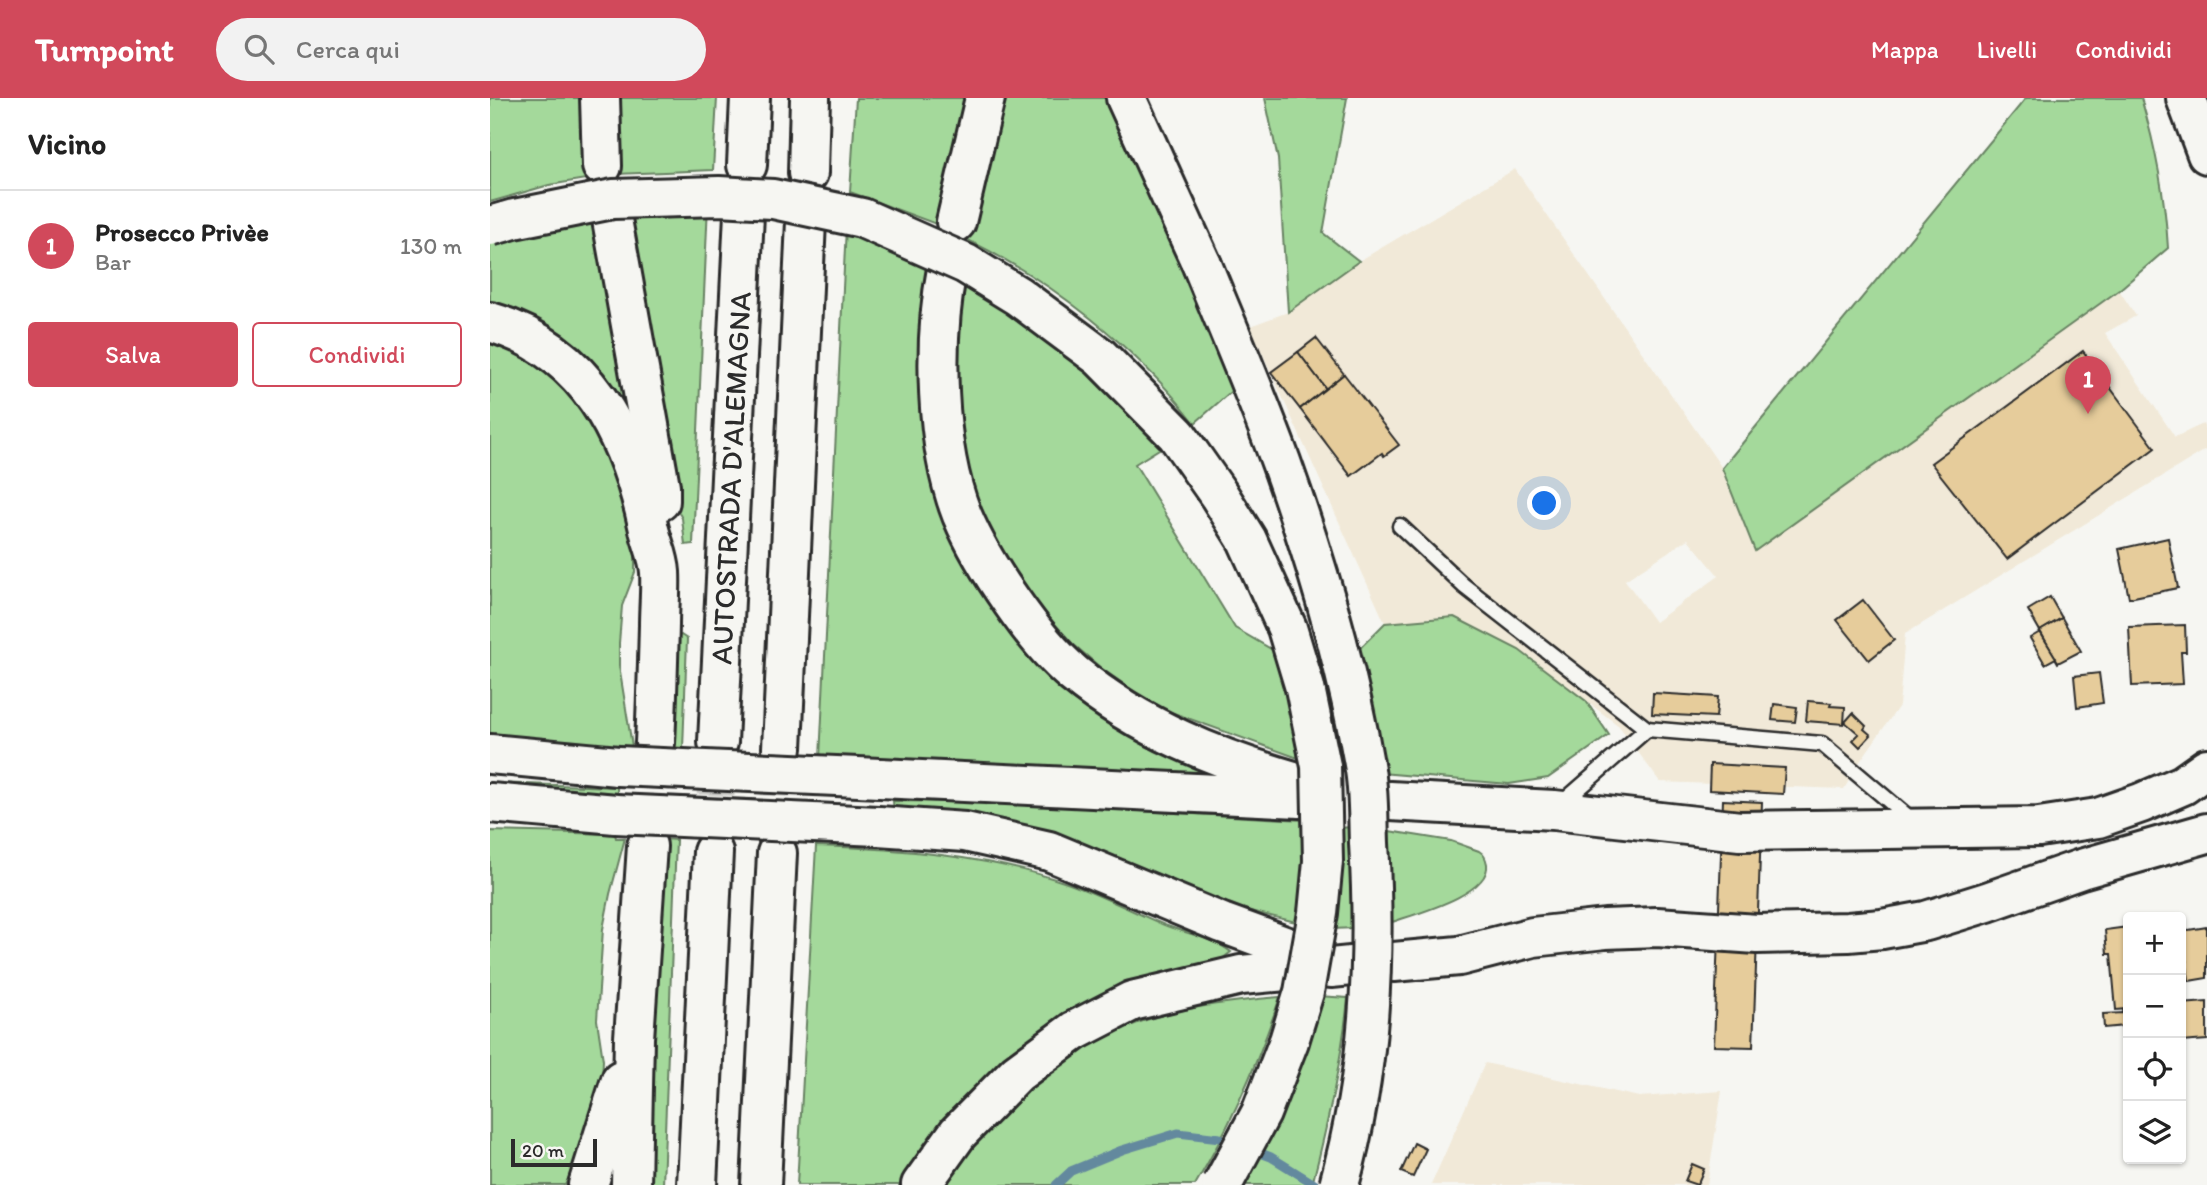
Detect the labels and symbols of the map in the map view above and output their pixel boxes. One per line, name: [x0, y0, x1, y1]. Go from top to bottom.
street label: AUTOSTRADA D'ALEMAGNA: [702, 291, 759, 665]
pin: 1: [2065, 356, 2111, 414]
your location: [1527, 486, 1561, 520]
scale bar: [511, 1136, 597, 1168]

